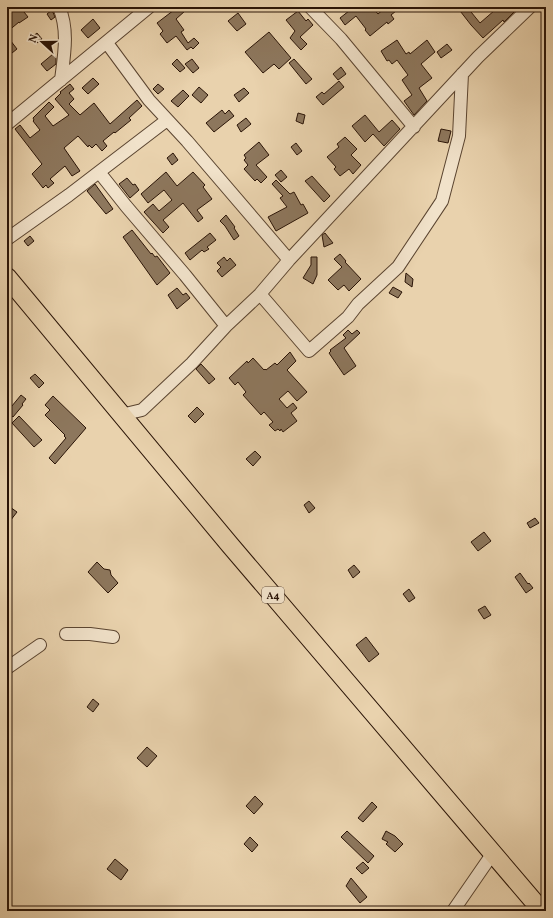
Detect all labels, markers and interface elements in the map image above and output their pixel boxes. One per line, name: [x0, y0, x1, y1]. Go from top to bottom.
north arrow: [22, 22, 62, 62]
text: N: [26, 33, 42, 45]
road number: A4: [262, 587, 284, 603]

